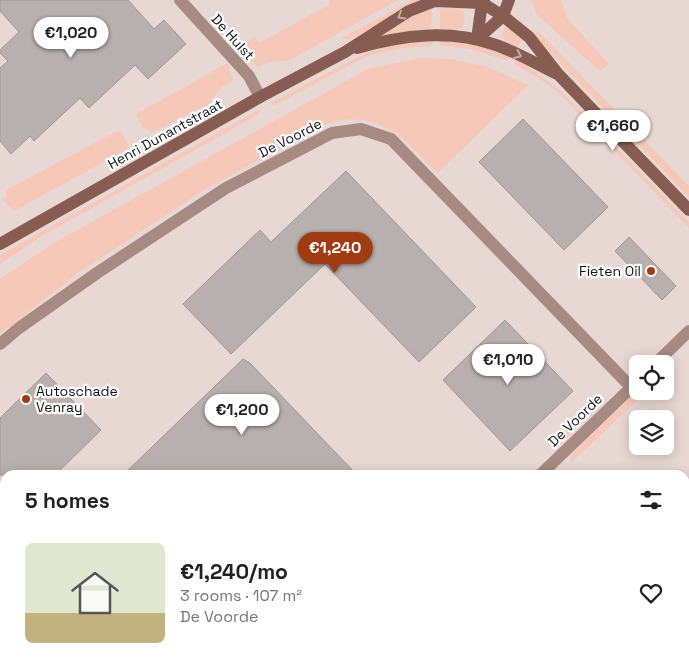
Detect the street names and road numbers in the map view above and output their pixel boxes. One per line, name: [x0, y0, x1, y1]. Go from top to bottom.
street label: De Hulst: [208, 10, 258, 64]
street label: Henri Dunantstraat: [104, 95, 226, 173]
street label: De Voorde: [255, 114, 325, 162]
street label: De Voorde: [544, 390, 606, 450]

